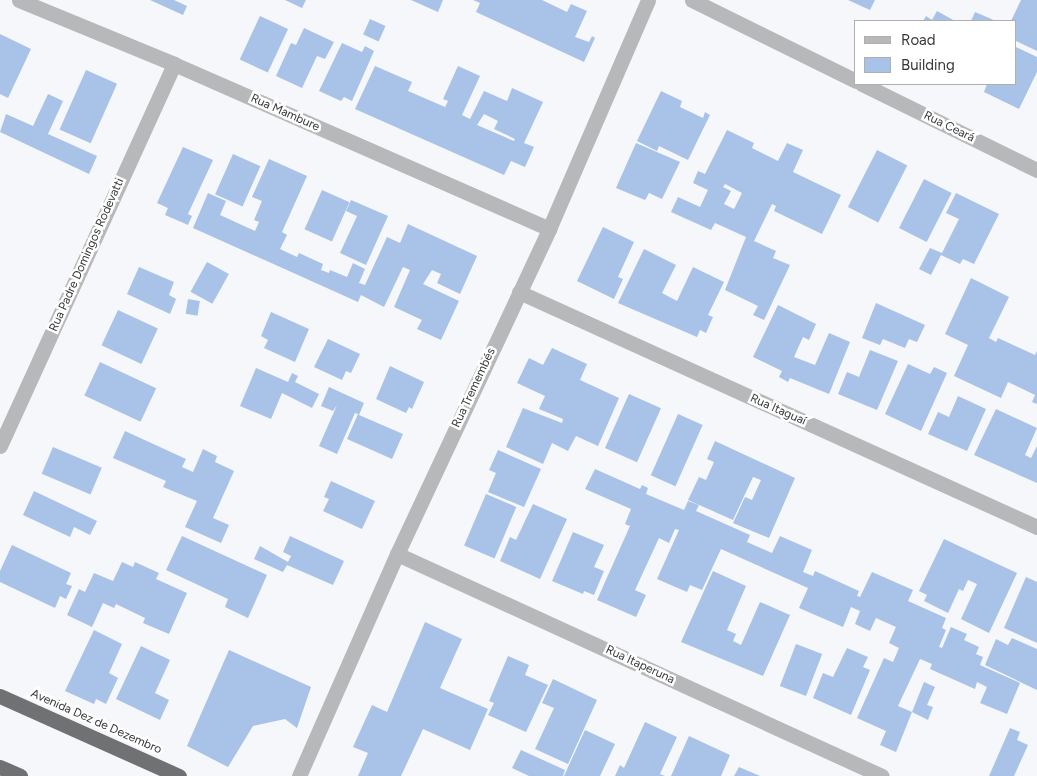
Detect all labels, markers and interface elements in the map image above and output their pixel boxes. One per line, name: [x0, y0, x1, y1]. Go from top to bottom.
legend: [854, 20, 1017, 85]
text: Road: [901, 31, 936, 49]
text: Building: [901, 56, 955, 74]
street label: Rua Mambure: [248, 91, 322, 135]
street label: Rua Ceará: [921, 109, 977, 145]
street label: Rua Padre Domingos Rodevatti: [47, 176, 127, 334]
street label: Rua Tremembés: [449, 346, 499, 430]
street label: Rua Itaguaí: [748, 391, 808, 429]
street label: Rua Itaperuna: [603, 643, 677, 687]
street label: Avenida Dez de Dezembro: [28, 687, 164, 757]

